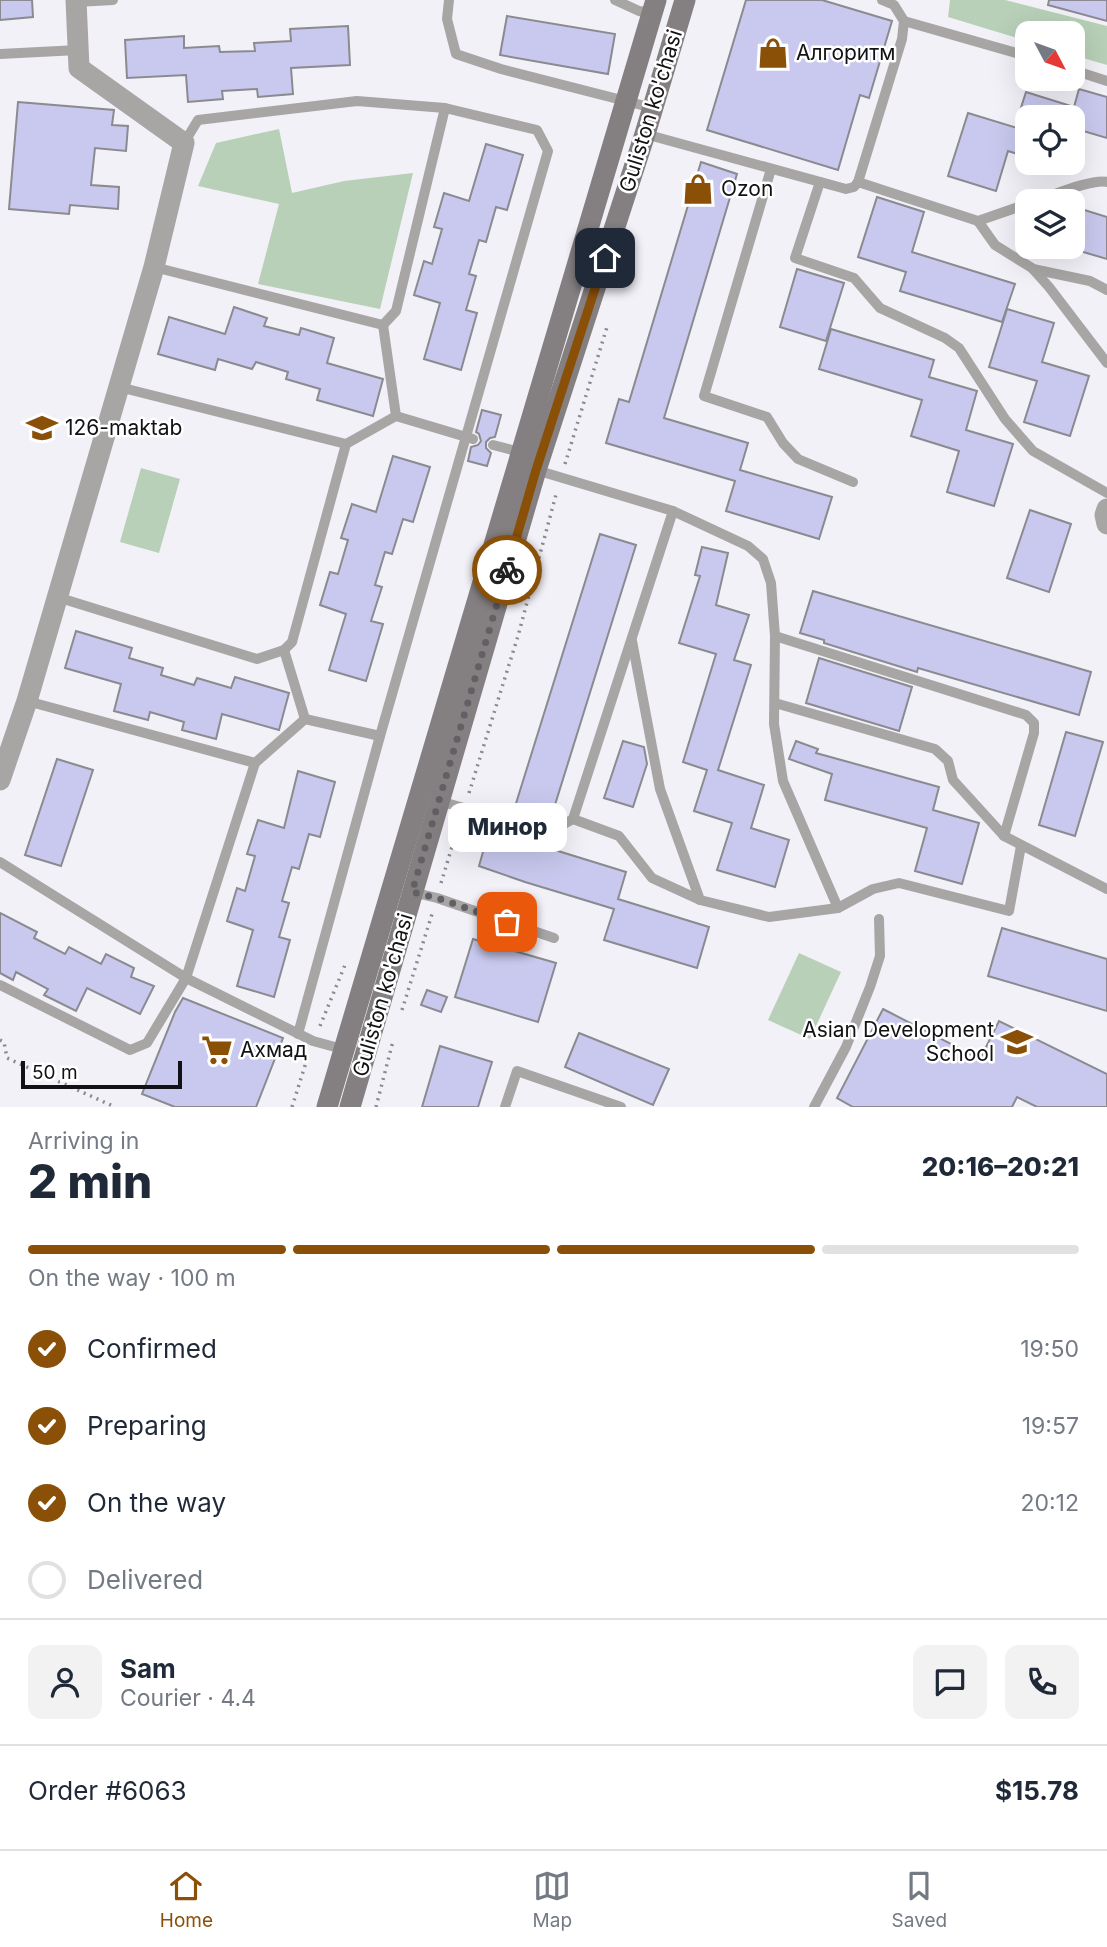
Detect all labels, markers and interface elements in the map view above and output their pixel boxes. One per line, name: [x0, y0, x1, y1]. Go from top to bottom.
north arrow: [1015, 21, 1085, 91]
map controls: [1015, 21, 1085, 259]
street label: Guliston ko'chasi: [614, 27, 687, 195]
shop icon: Алгоритм: [756, 36, 790, 70]
place label: Алгоритм: [796, 40, 896, 65]
button: locate: [1015, 105, 1085, 175]
shop icon: Ozon: [681, 172, 715, 206]
place label: Ozon: [721, 176, 773, 201]
button: layers: [1015, 189, 1085, 259]
pin: [575, 228, 635, 288]
icon: home: [586, 239, 624, 277]
school or university icon: 126-maktab: [25, 411, 59, 445]
place label: 126-maktab: [65, 415, 182, 440]
courier: [472, 535, 542, 605]
icon: bike: [488, 551, 526, 589]
callout: Минор: [448, 803, 566, 852]
text: Минор: [468, 813, 547, 841]
pin: [477, 892, 537, 952]
icon: bag: [488, 903, 526, 941]
street label: Guliston ko'chasi: [347, 910, 418, 1079]
place label: Asian Development School: [802, 1017, 994, 1066]
school or university icon: Asian Development School: [1000, 1025, 1034, 1059]
supermarket icon: Ахмад: [200, 1033, 234, 1067]
place label: Ахмад: [240, 1037, 307, 1062]
scale bar: [21, 1058, 182, 1090]
text: 50 m: [32, 1061, 78, 1084]
text: Arriving in: [28, 1127, 139, 1155]
text: 20:16–20:21: [922, 1151, 1079, 1182]
text: 2 min: [28, 1153, 152, 1209]
text: On the way · 100 m: [28, 1264, 236, 1292]
icon: check: [28, 1330, 66, 1368]
text: Confirmed: [87, 1333, 217, 1364]
text: 19:50: [1020, 1335, 1079, 1363]
icon: check: [28, 1407, 66, 1445]
text: Preparing: [87, 1410, 207, 1441]
text: 19:57: [1022, 1412, 1079, 1440]
icon: check: [28, 1484, 66, 1522]
text: On the way: [87, 1487, 226, 1518]
text: 20:12: [1020, 1489, 1079, 1517]
text: Delivered: [87, 1564, 203, 1595]
button: person: [28, 1645, 102, 1719]
button: chat: [913, 1645, 987, 1719]
button: phone: [1005, 1645, 1079, 1719]
text: Sam: [120, 1653, 176, 1684]
text: Courier · 4.4: [120, 1684, 256, 1712]
text: Order #6063: [28, 1775, 187, 1806]
text: $15.78: [995, 1775, 1079, 1806]
tab: Home: [160, 1867, 213, 1932]
tab: Map: [533, 1867, 572, 1932]
tab: Saved: [892, 1867, 947, 1932]

